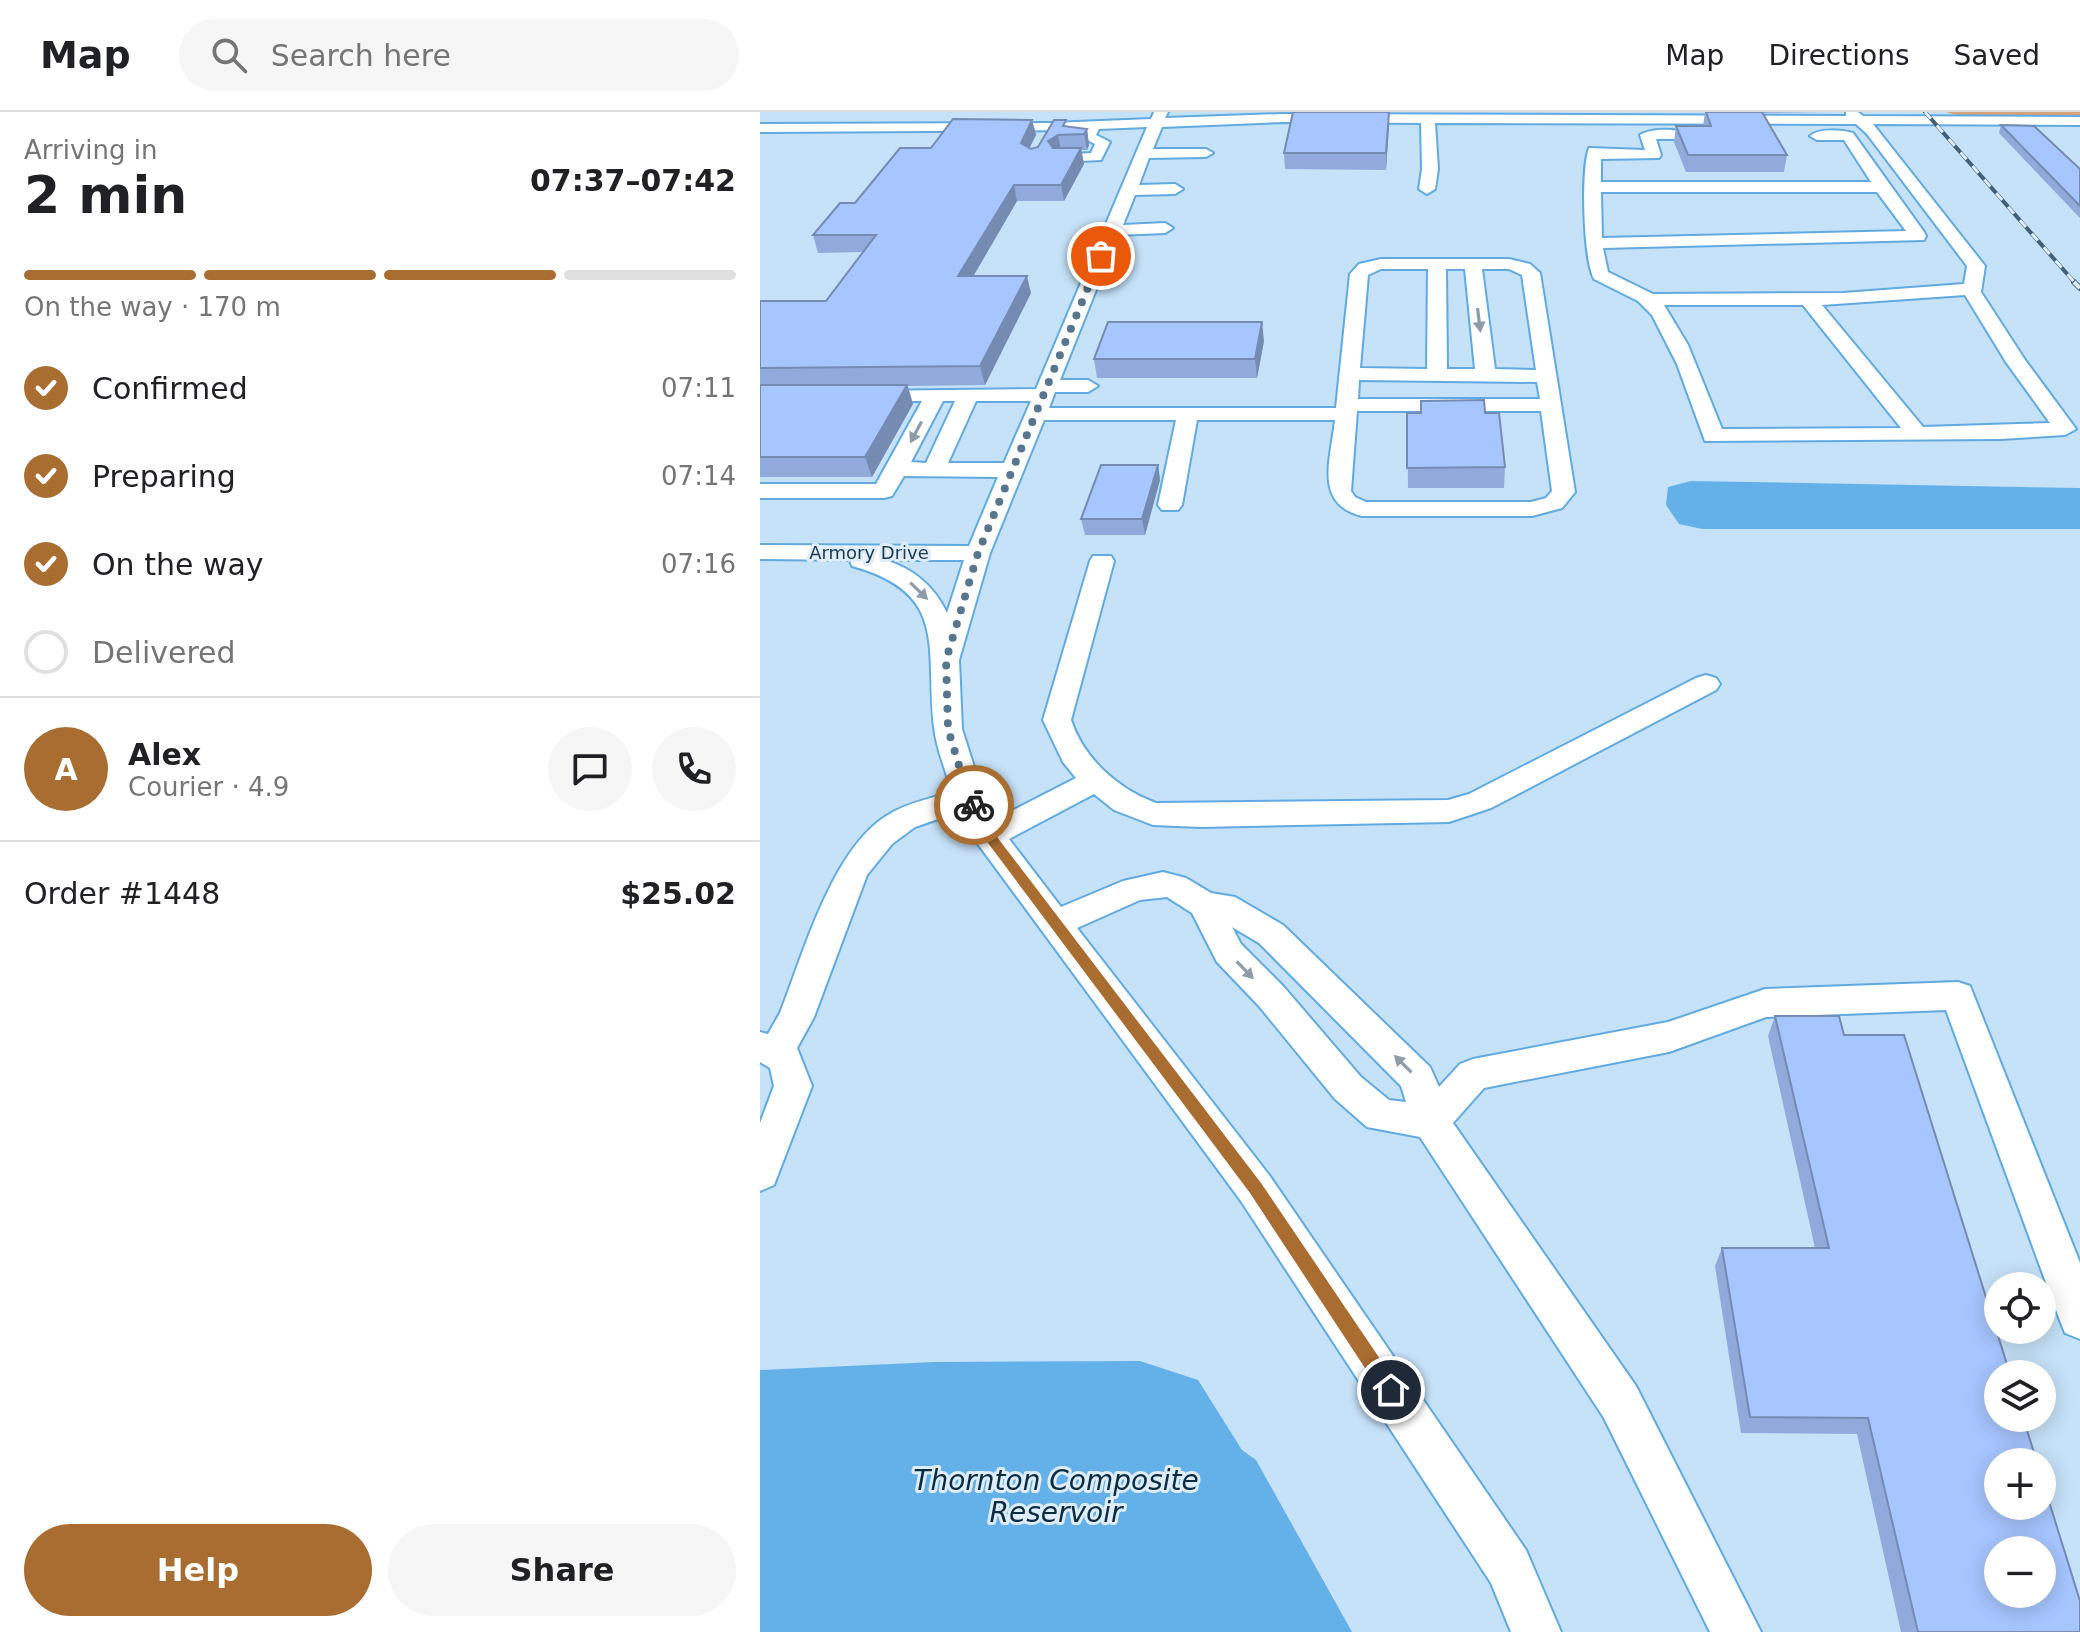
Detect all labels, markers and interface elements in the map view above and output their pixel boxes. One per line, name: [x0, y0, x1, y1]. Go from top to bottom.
search box: [179, 19, 739, 91]
text: Map: [40, 33, 131, 77]
icon: search: [207, 33, 251, 77]
text: Search here: [271, 38, 451, 73]
text: Map: [1665, 39, 1724, 72]
text: Directions: [1768, 39, 1909, 72]
text: Saved: [1953, 39, 2040, 72]
text: Arriving in: [24, 135, 158, 165]
text: 07:37–07:42: [530, 163, 736, 198]
text: 2 min: [24, 165, 187, 225]
pin: [1067, 222, 1135, 290]
icon: bag: [1079, 234, 1123, 278]
text: On the way · 170 m: [24, 292, 281, 322]
one-way arrow: [1473, 308, 1486, 333]
icon: check: [24, 366, 68, 410]
text: Confirmed: [92, 371, 248, 406]
text: 07:11: [661, 373, 736, 403]
one-way arrow: [910, 421, 923, 444]
icon: check: [24, 454, 68, 498]
text: Preparing: [92, 459, 236, 494]
text: 07:14: [661, 461, 736, 491]
icon: check: [24, 542, 68, 586]
street label: Armory Drive: [809, 542, 929, 563]
text: On the way: [92, 547, 264, 582]
text: 07:16: [661, 549, 736, 579]
one-way arrow: [909, 581, 928, 599]
text: Delivered: [92, 635, 236, 670]
button: chat: [548, 727, 632, 811]
button: phone: [652, 727, 736, 811]
text: Alex: [128, 737, 201, 772]
text: A: [54, 752, 78, 787]
courier: [934, 765, 1014, 845]
text: Courier · 4.9: [128, 772, 289, 802]
icon: bike: [952, 783, 996, 827]
text: Order #1448: [24, 876, 220, 911]
text: $25.02: [620, 876, 736, 911]
one-way arrow: [1236, 960, 1254, 979]
one-way arrow: [1394, 1055, 1412, 1074]
map controls: [1984, 1272, 2056, 1608]
button: locate: [1984, 1272, 2056, 1344]
pin: [1357, 1356, 1425, 1424]
button: layers: [1984, 1360, 2056, 1432]
icon: home: [1369, 1368, 1413, 1412]
button: +: [1984, 1448, 2056, 1520]
water label: Thornton Composite Reservoir: [913, 1464, 1199, 1529]
button: Help: [24, 1524, 372, 1616]
button: Share: [388, 1524, 736, 1616]
button: −: [1984, 1536, 2056, 1608]

